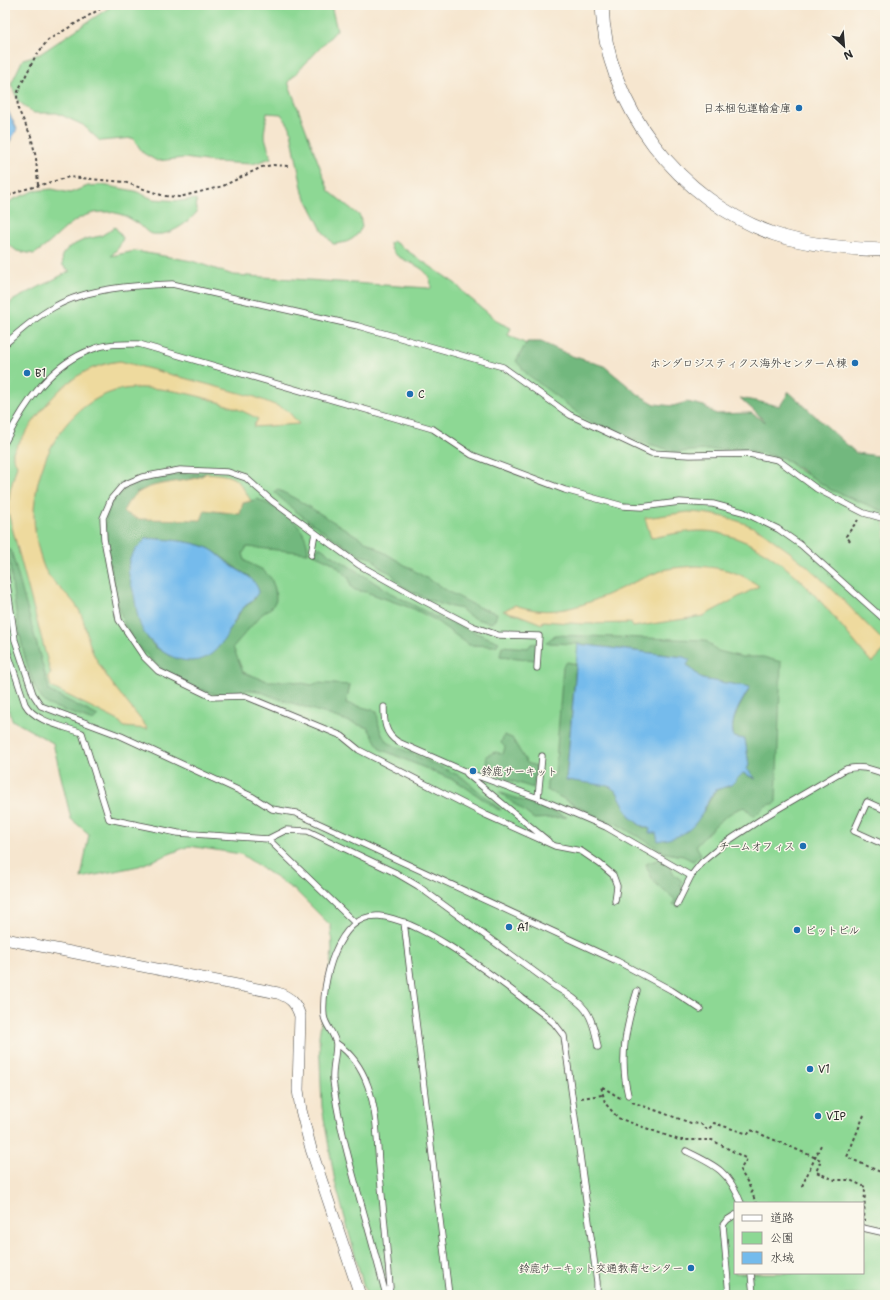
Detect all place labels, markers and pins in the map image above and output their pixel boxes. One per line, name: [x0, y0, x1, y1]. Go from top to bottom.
place label: 日本梱包運輸倉庫: [703, 101, 791, 116]
marker: 日本梱包運輸倉庫: [794, 103, 804, 113]
place label: ホンダロジスティクス海外センターＡ棟: [650, 356, 847, 371]
marker: ホンダロジスティクス海外センターＡ棟: [850, 358, 860, 368]
place label: B1: [35, 366, 46, 381]
marker: B1: [22, 368, 32, 378]
place label: C: [418, 387, 425, 402]
marker: C: [405, 389, 415, 399]
place label: 鈴鹿サーキット: [481, 764, 558, 779]
marker: 鈴鹿サーキット: [468, 766, 478, 776]
place label: チームオフィス: [718, 839, 795, 854]
marker: チームオフィス: [798, 841, 808, 851]
place label: A1: [517, 920, 529, 935]
marker: A1: [504, 922, 514, 932]
place label: ピットビル: [805, 923, 860, 938]
marker: ピットビル: [792, 925, 802, 935]
place label: V1: [818, 1062, 830, 1077]
marker: V1: [805, 1064, 815, 1074]
place label: VIP: [826, 1109, 846, 1124]
marker: VIP: [813, 1111, 823, 1121]
place label: 鈴鹿サーキット交通教育センター: [518, 1261, 683, 1276]
marker: 鈴鹿サーキット交通教育センター: [686, 1263, 696, 1273]

